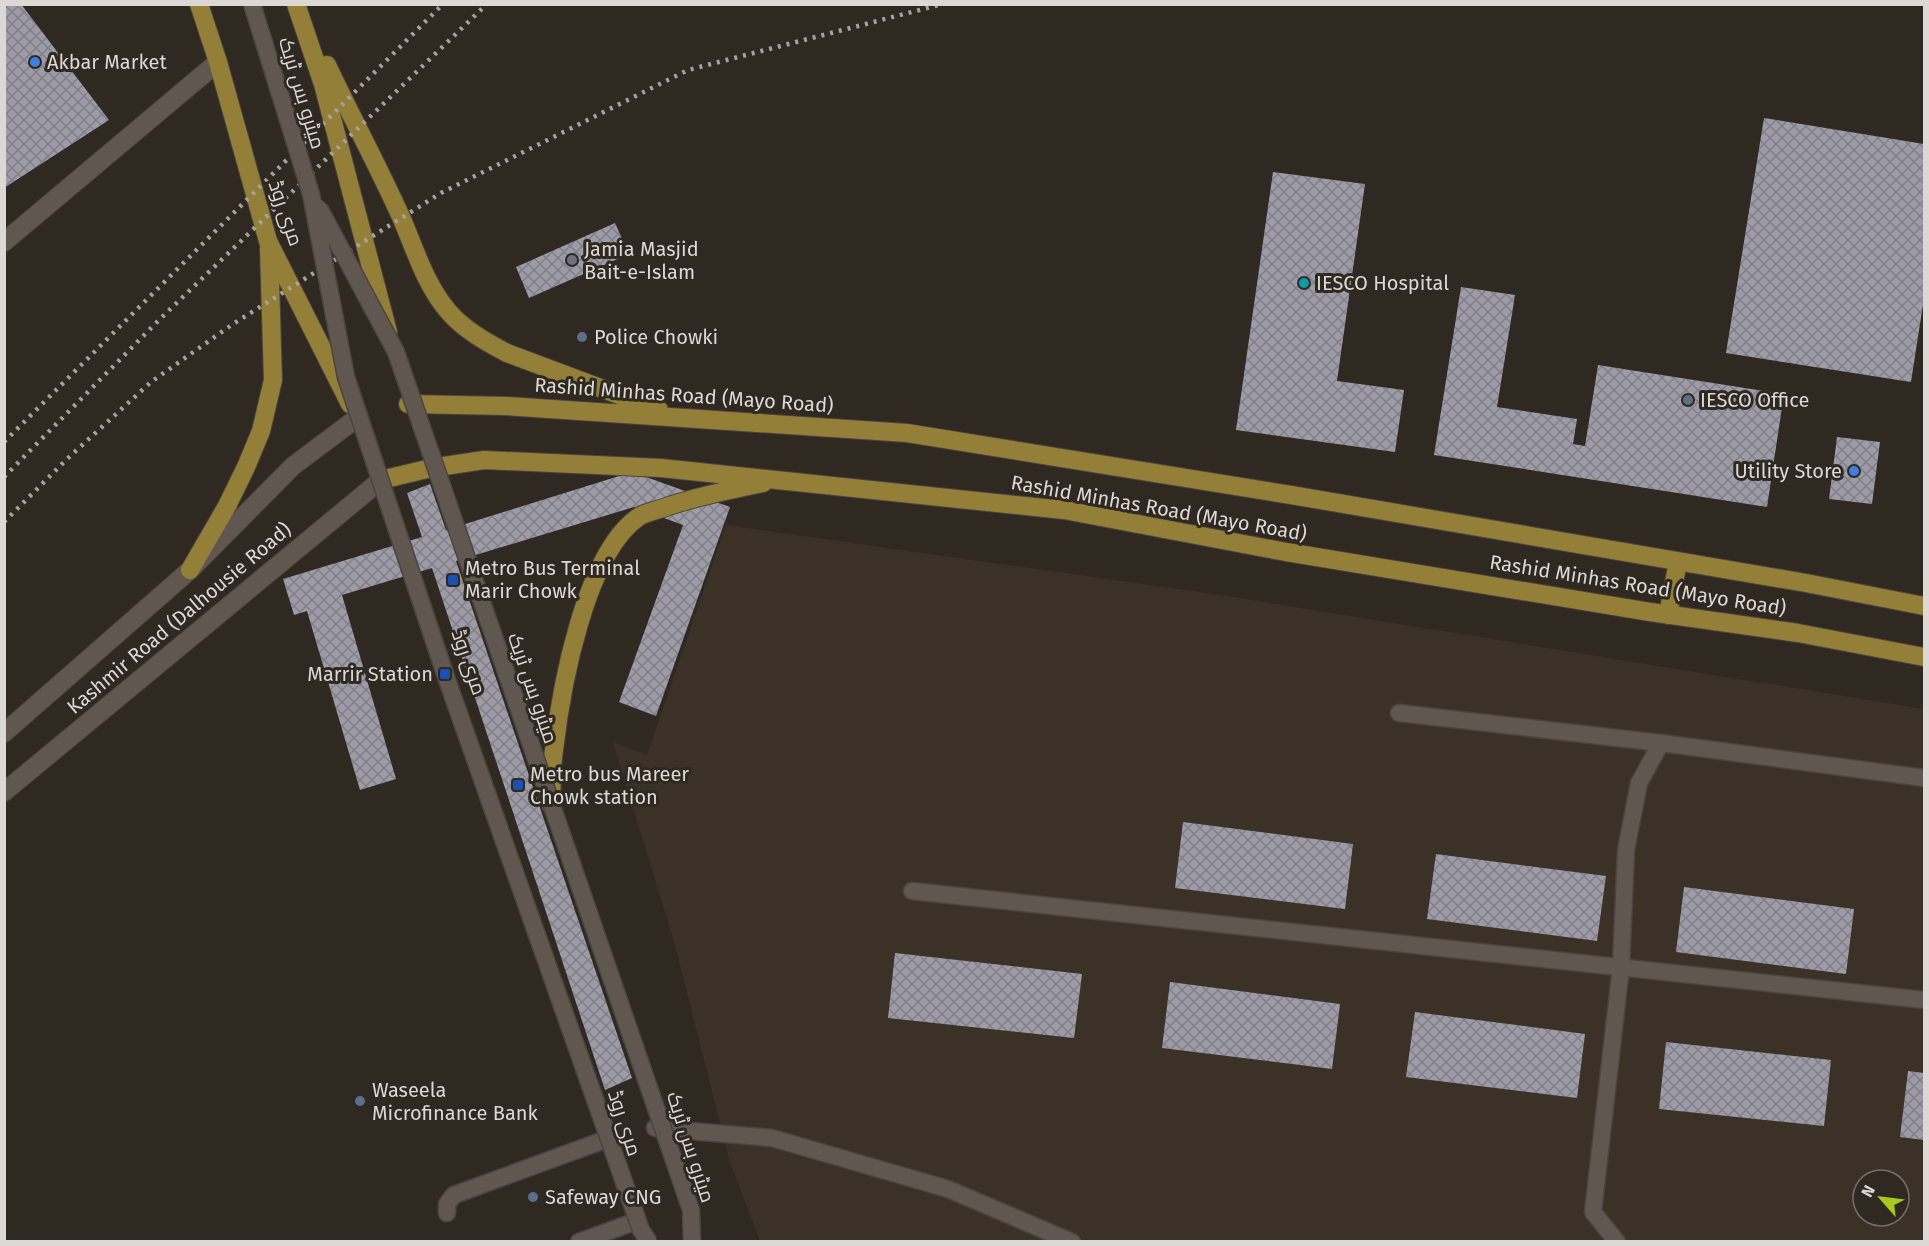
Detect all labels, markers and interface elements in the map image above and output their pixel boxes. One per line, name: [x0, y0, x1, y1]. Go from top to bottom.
street label: میٹرو بس ٹریک: [273, 34, 330, 152]
place label: Akbar Market: [47, 50, 167, 74]
marker: Akbar Market: [28, 55, 42, 69]
street label: مری روڈ: [263, 177, 308, 249]
place label: Jamia Masjid Bait-e-Islam: [584, 237, 699, 284]
marker: Jamia Masjid Bait-e-Islam: [565, 253, 579, 267]
place label: IESCO Hospital: [1316, 271, 1449, 295]
marker: IESCO Hospital: [1297, 276, 1311, 290]
place label: Police Chowki: [594, 325, 718, 349]
marker: Police Chowki: [575, 330, 589, 344]
street label: Rashid Minhas Road (Mayo Road): [534, 373, 834, 417]
place label: IESCO Office: [1700, 388, 1809, 412]
marker: IESCO Office: [1681, 393, 1695, 407]
place label: Utility Store: [1735, 459, 1842, 483]
marker: Utility Store: [1847, 464, 1861, 478]
street label: Rashid Minhas Road (Mayo Road): [1009, 470, 1309, 546]
street label: Kashmir Road (Dalhousie Road): [62, 517, 296, 719]
street label: Rashid Minhas Road (Mayo Road): [1488, 550, 1788, 620]
place label: Metro Bus Terminal Marir Chowk: [465, 556, 640, 603]
marker: Metro Bus Terminal Marir Chowk: [446, 573, 460, 587]
street label: مری روڈ: [446, 626, 491, 698]
street label: میٹرو بس ٹریک: [502, 630, 563, 747]
place label: Marrir Station: [307, 662, 433, 686]
marker: Marrir Station: [438, 667, 452, 681]
place label: Metro bus Mareer Chowk station: [530, 762, 689, 809]
marker: Metro bus Mareer Chowk station: [511, 778, 525, 792]
place label: Waseela Microfinance Bank: [372, 1078, 538, 1125]
street label: مری روڈ: [602, 1087, 647, 1159]
street label: میٹرو بس ٹریک: [661, 1088, 720, 1206]
marker: Waseela Microfinance Bank: [353, 1094, 367, 1108]
north arrow: [1851, 1168, 1911, 1228]
text: N: [1857, 1182, 1879, 1200]
place label: Safeway CNG: [545, 1185, 661, 1209]
marker: Safeway CNG: [526, 1190, 540, 1204]

